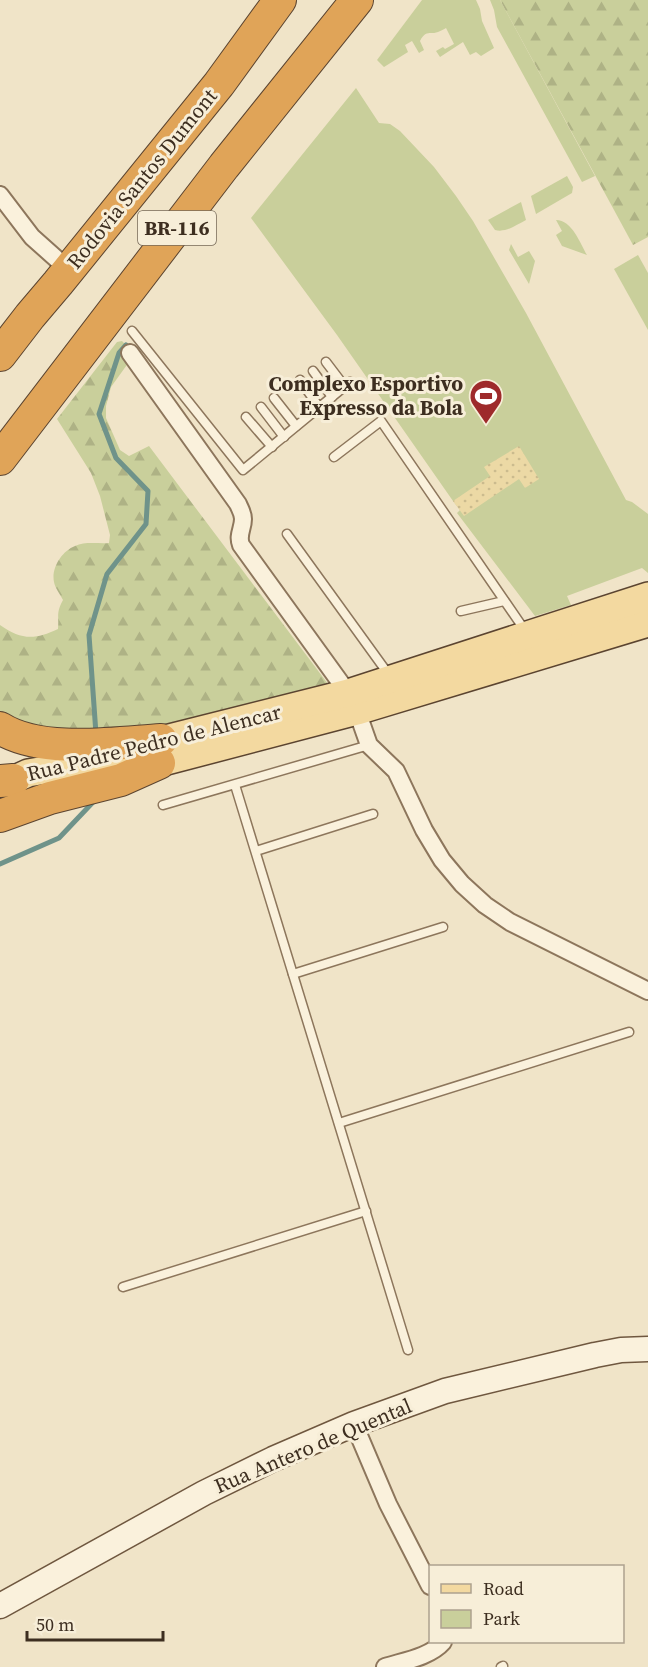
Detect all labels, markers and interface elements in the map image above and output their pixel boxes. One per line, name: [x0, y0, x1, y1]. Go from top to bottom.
street label: Rodovia Santos Dumont: [60, 82, 224, 275]
road number: BR-116: [138, 211, 216, 245]
place label: Complexo Esportivo Expresso da Bola: [269, 369, 464, 422]
sports icon: Complexo Esportivo Expresso da Bola: [468, 378, 504, 425]
street label: Rua Padre Pedro de Alencar: [24, 697, 284, 788]
street label: Rua Antero de Quental: [210, 1391, 416, 1500]
legend: [429, 1565, 624, 1643]
text: Road: [483, 1576, 524, 1601]
scale bar: [27, 1604, 164, 1642]
text: Park: [483, 1606, 520, 1631]
text: 50 m: [36, 1612, 74, 1637]

